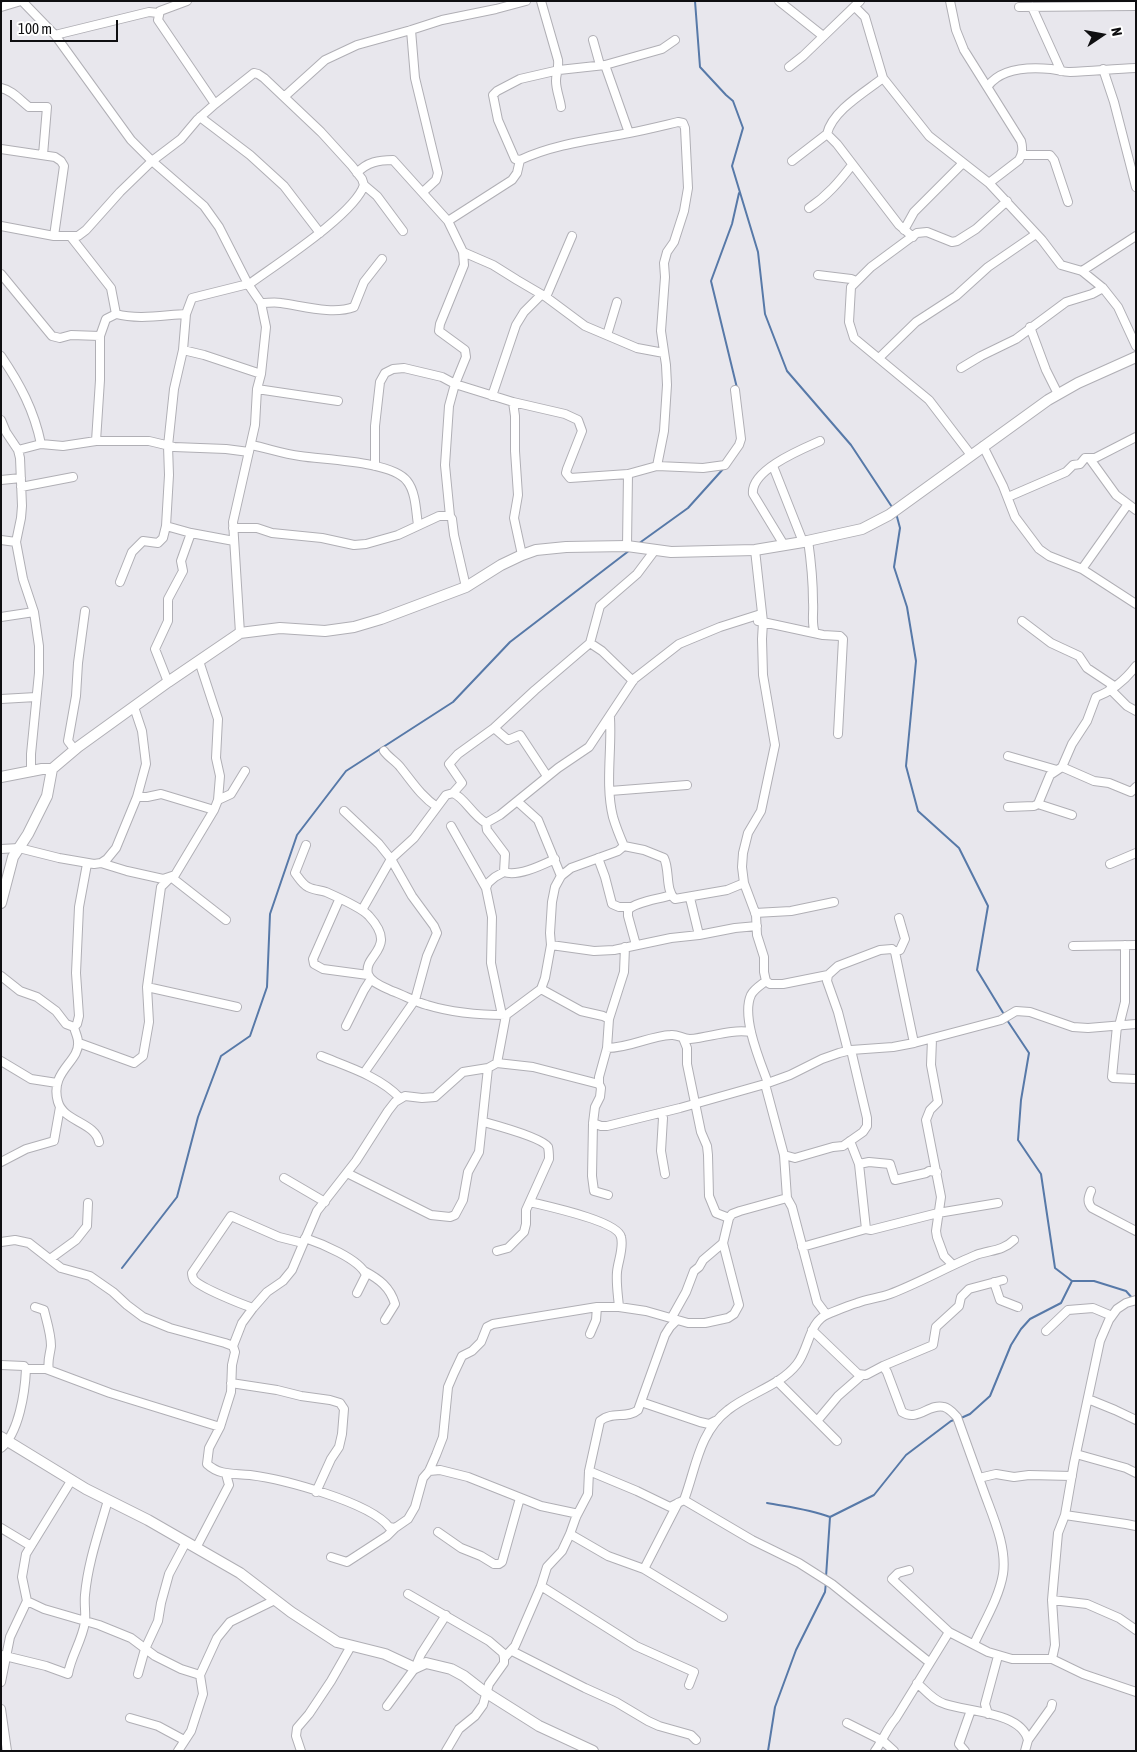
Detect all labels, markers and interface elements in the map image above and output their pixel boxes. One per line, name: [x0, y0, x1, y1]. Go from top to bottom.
scale bar: [12, 10, 120, 42]
north arrow: [1077, 10, 1127, 60]
text: 100 m: [18, 20, 52, 37]
text: N: [1108, 26, 1125, 38]

